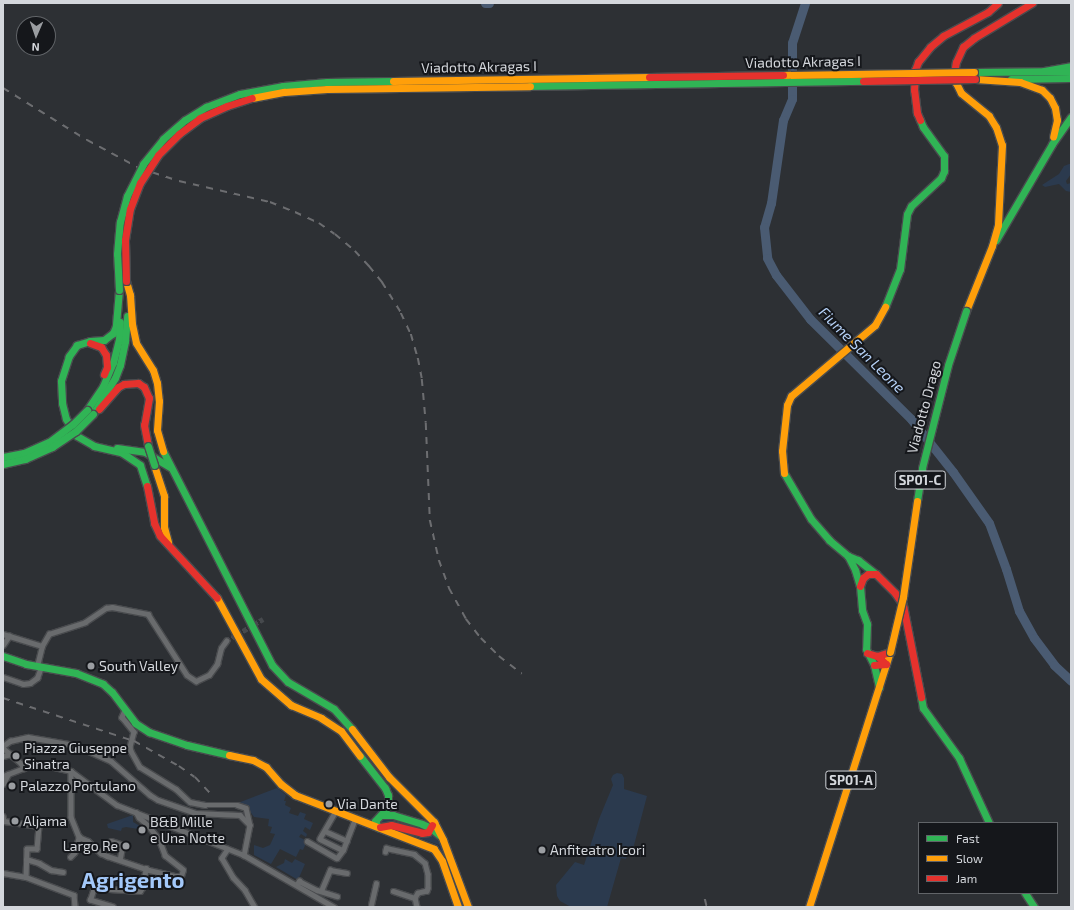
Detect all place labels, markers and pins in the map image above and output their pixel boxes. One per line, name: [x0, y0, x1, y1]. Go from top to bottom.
place label: South Valley: [99, 658, 178, 674]
marker: South Valley: [86, 661, 96, 671]
place label: Piazza Giuseppe Sinatra: [24, 740, 127, 772]
marker: Piazza Giuseppe Sinatra: [11, 751, 21, 761]
place label: Palazzo Portulano: [20, 778, 136, 794]
marker: Palazzo Portulano: [7, 781, 17, 791]
place label: Via Dante: [337, 796, 398, 812]
marker: Via Dante: [324, 799, 334, 809]
place label: Aljama: [23, 813, 67, 829]
place label: B&B Mille e Una Notte: [150, 814, 225, 846]
marker: Aljama: [10, 816, 20, 826]
marker: B&B Mille e Una Notte: [137, 825, 147, 835]
place label: Largo Re: [63, 838, 118, 854]
marker: Largo Re: [121, 841, 131, 851]
place label: Anfiteatro Icori: [550, 842, 645, 858]
marker: Anfiteatro Icori: [537, 845, 547, 855]

